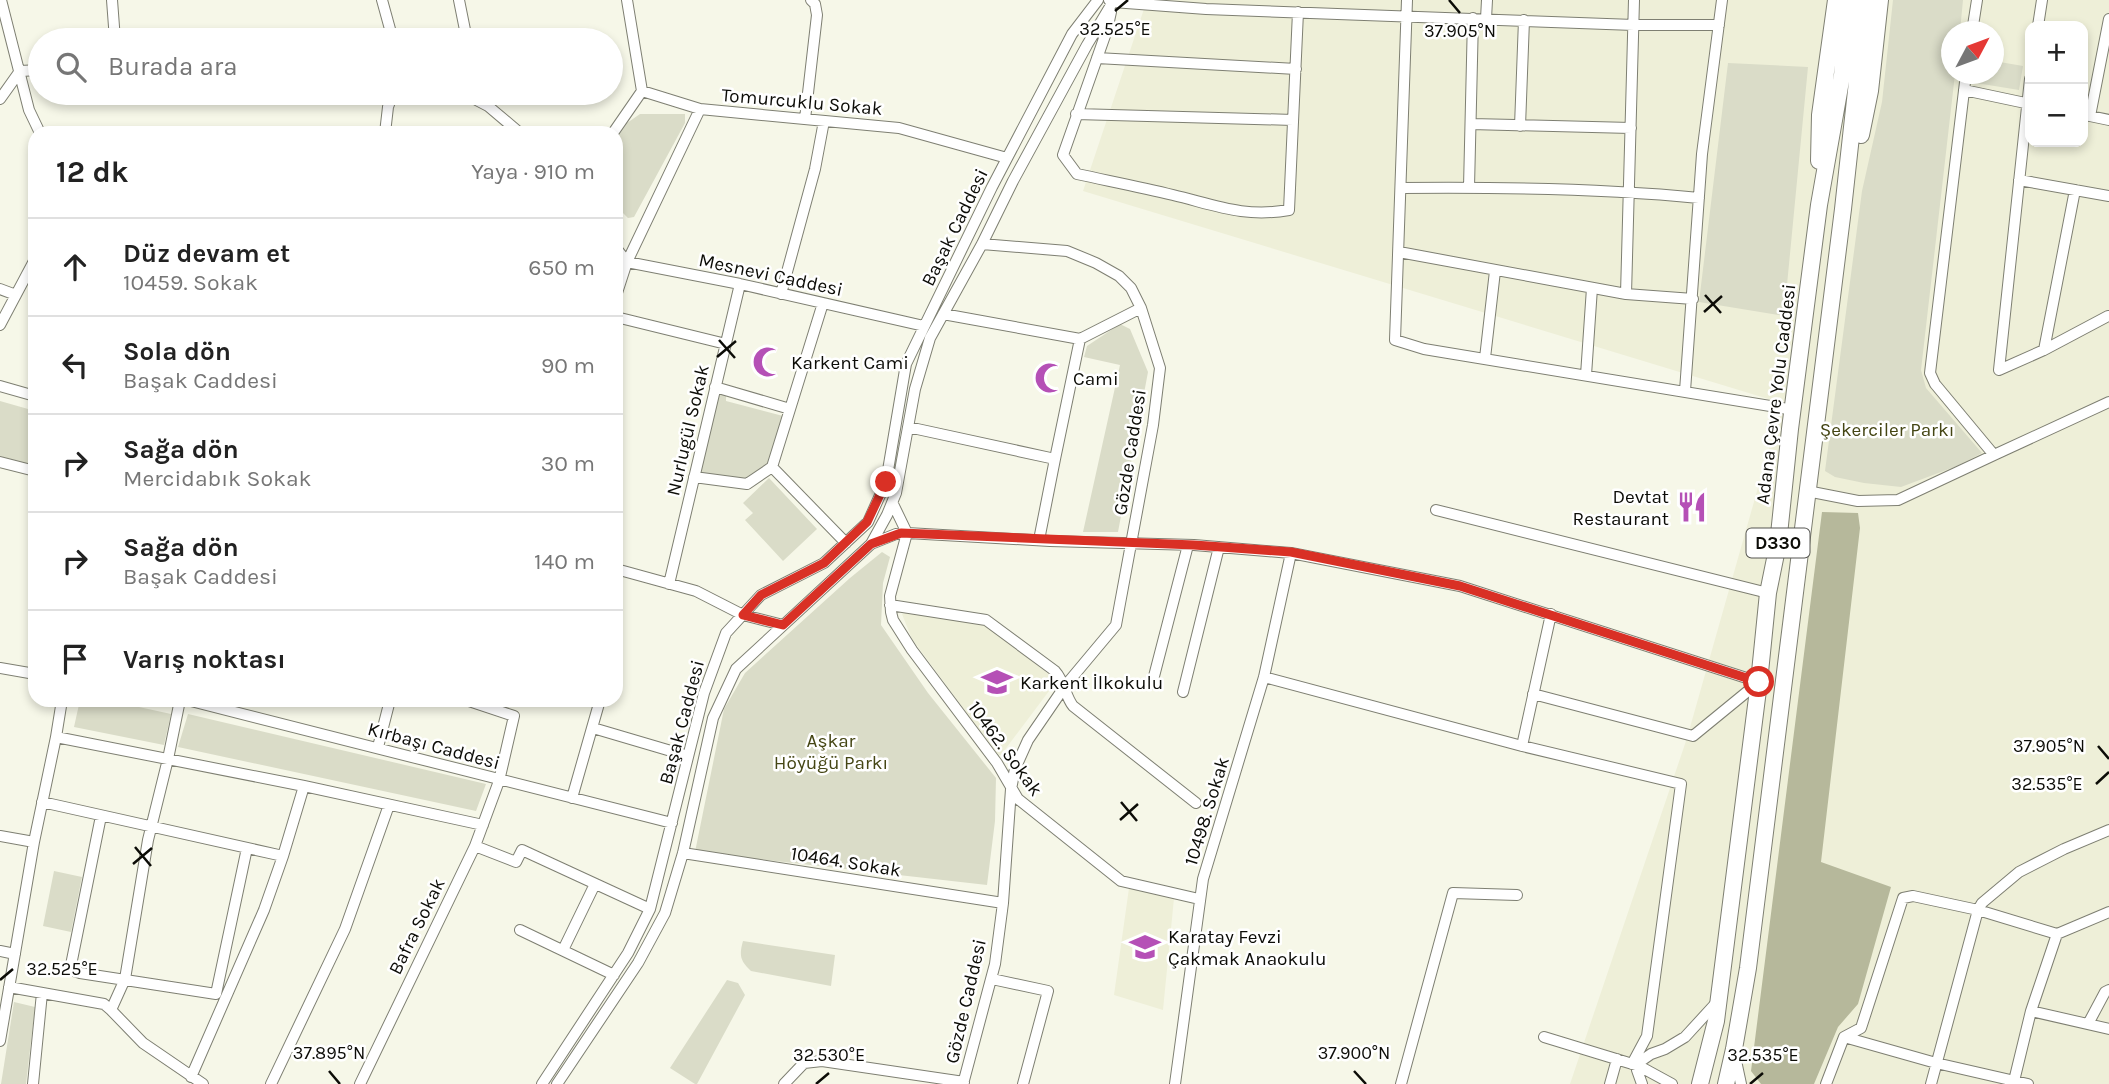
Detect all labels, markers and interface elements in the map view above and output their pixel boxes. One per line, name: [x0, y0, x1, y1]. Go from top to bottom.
text: 32.525°E: [1079, 18, 1151, 40]
text: 37.905°N: [1424, 20, 1496, 42]
north arrow: [1941, 21, 2004, 84]
map controls: [2025, 21, 2088, 147]
button: +: [2025, 21, 2088, 84]
search box: [28, 28, 623, 105]
icon: search: [52, 48, 90, 86]
text: Burada ara: [108, 51, 238, 82]
street label: Tomurcuklu Sokak: [720, 84, 884, 120]
button: −: [2025, 84, 2088, 147]
text: 12 dk: [56, 154, 129, 190]
text: Yaya · 910 m: [471, 158, 595, 185]
street label: Başak Caddesi: [917, 165, 993, 290]
text: Düz devam et: [123, 238, 290, 269]
icon: ahead: [56, 248, 94, 286]
street label: Mesnevi Caddesi: [697, 249, 845, 301]
text: 650 m: [528, 254, 595, 281]
text: 10459. Sokak: [123, 269, 258, 296]
street label: Adana Çevre Yolu Caddesi: [1752, 283, 1800, 506]
text: Sola dön: [123, 336, 231, 367]
mosque icon: Karkent Cami: [751, 345, 785, 379]
icon: left: [56, 346, 94, 384]
text: 90 m: [541, 352, 595, 379]
place label: Karkent Cami: [791, 352, 909, 374]
mosque icon: Cami: [1033, 361, 1067, 395]
street label: Nurlugül Sokak: [662, 362, 714, 498]
text: Başak Caddesi: [123, 367, 278, 394]
place label: Cami: [1073, 368, 1119, 390]
street label: Gözde Caddesi: [1109, 388, 1151, 517]
park label: Şekerciler Parkı: [1820, 419, 1954, 441]
text: Sağa dön: [123, 434, 239, 465]
icon: right: [56, 444, 94, 482]
text: 30 m: [541, 450, 595, 477]
text: Mercidabık Sokak: [123, 465, 312, 492]
route end: [870, 466, 901, 497]
place label: Devtat Restaurant: [1573, 486, 1669, 530]
restaurant icon: Devtat Restaurant: [1675, 490, 1709, 524]
road number: D330: [1746, 528, 1810, 558]
text: Sağa dön: [123, 532, 239, 563]
icon: right: [56, 542, 94, 580]
text: 140 m: [534, 548, 595, 575]
text: Başak Caddesi: [123, 563, 278, 590]
icon: arrive: [56, 640, 94, 678]
text: Varış noktası: [123, 644, 286, 675]
street label: Başak Caddesi: [655, 658, 709, 787]
school or university icon: Karkent İlkokulu: [980, 665, 1014, 699]
route start: [1743, 666, 1774, 697]
place label: Karkent İlkokulu: [1020, 672, 1163, 694]
street label: 10462. Sokak: [963, 697, 1047, 800]
street label: Kırbaşı Caddesi: [365, 718, 502, 774]
park label: Aşkar Höyüğü Parkı: [774, 730, 888, 774]
text: 37.905°N: [2013, 735, 2085, 757]
street label: 10498. Sokak: [1180, 754, 1234, 868]
text: 32.535°E: [2011, 773, 2083, 795]
street label: 10464. Sokak: [789, 842, 903, 882]
street label: Bafra Sokak: [384, 874, 450, 978]
place label: Karatay Fevzi Çakmak Anaokulu: [1168, 926, 1327, 970]
school or university icon: Karatay Fevzi Çakmak Anaokulu: [1128, 930, 1162, 964]
street label: Gözde Caddesi: [941, 937, 991, 1066]
text: 32.525°E: [26, 958, 98, 980]
text: 37.895°N: [293, 1042, 365, 1064]
text: 37.900°N: [1318, 1042, 1390, 1064]
text: 32.530°E: [793, 1044, 865, 1066]
text: 32.535°E: [1727, 1044, 1799, 1066]

